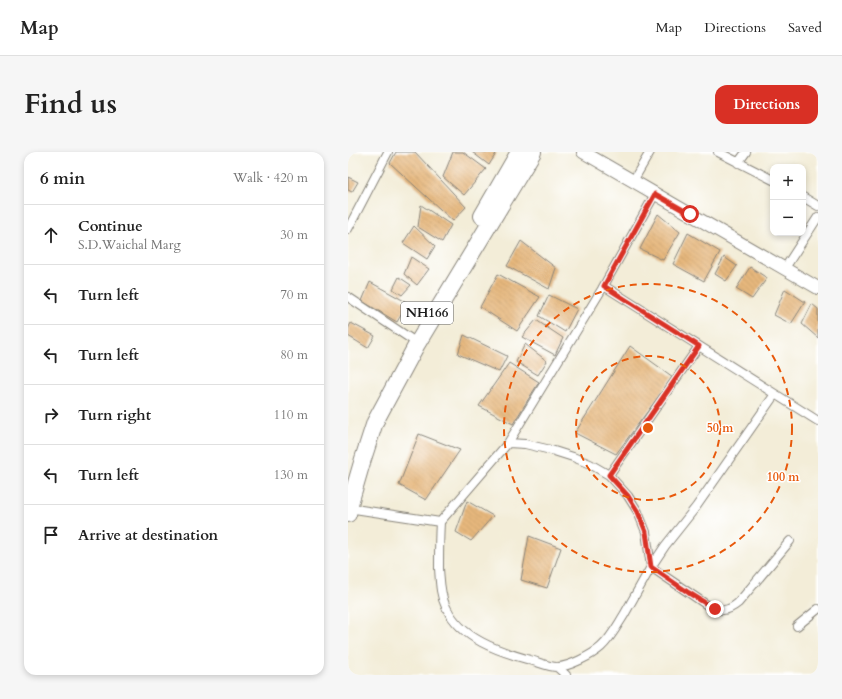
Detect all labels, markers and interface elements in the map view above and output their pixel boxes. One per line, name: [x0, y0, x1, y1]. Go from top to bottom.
text: Map: [20, 15, 59, 41]
text: Map: [656, 18, 682, 37]
text: Directions: [704, 18, 766, 37]
text: Saved: [788, 18, 822, 37]
text: Find us: [24, 85, 117, 123]
button: Directions: [715, 85, 818, 124]
map controls: [770, 164, 806, 236]
button: +: [770, 164, 806, 200]
text: 6 min: [40, 167, 85, 190]
text: Walk · 420 m: [233, 169, 308, 187]
button: −: [770, 200, 806, 236]
route start: [681, 205, 699, 223]
text: Continue: [78, 216, 143, 236]
icon: ahead: [40, 224, 62, 246]
text: 30 m: [280, 226, 308, 244]
text: S.D.Waichal Marg: [78, 236, 181, 254]
icon: left: [40, 284, 62, 306]
text: Turn left: [78, 285, 139, 305]
text: 70 m: [280, 286, 308, 304]
road number: NH166: [401, 302, 453, 324]
icon: left: [40, 344, 62, 366]
text: Turn left: [78, 345, 139, 365]
text: 80 m: [280, 346, 308, 364]
icon: right: [40, 404, 62, 426]
text: Turn right: [78, 405, 151, 425]
text: 110 m: [274, 406, 308, 424]
text: 50 m: [707, 420, 734, 436]
centre of rings: [641, 421, 655, 435]
icon: left: [40, 464, 62, 486]
text: Turn left: [78, 465, 139, 485]
text: 130 m: [274, 466, 308, 484]
text: 100 m: [767, 469, 800, 485]
icon: arrive: [40, 524, 62, 546]
text: Arrive at destination: [78, 525, 218, 545]
route end: [706, 600, 724, 618]

